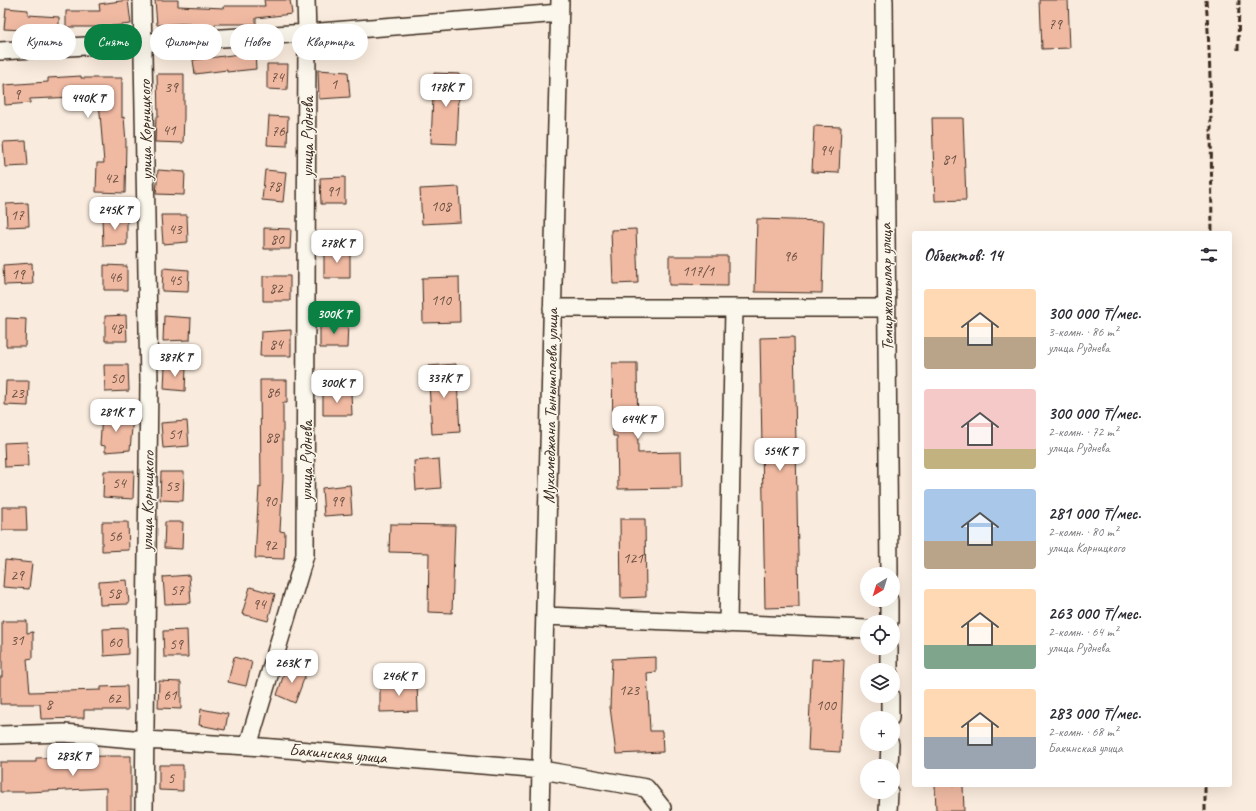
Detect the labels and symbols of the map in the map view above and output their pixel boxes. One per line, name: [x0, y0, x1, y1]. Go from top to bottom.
house number: 79: [1048, 15, 1063, 34]
house number: 74: [270, 68, 285, 87]
pin: 178K ₸: [413, 74, 479, 108]
house number: 1: [331, 75, 339, 94]
house number: 39: [164, 78, 179, 97]
street label: улица Корницкого: [134, 79, 157, 181]
house number: 9: [14, 85, 22, 104]
pin: 440K ₸: [55, 85, 121, 119]
street label: улица Руднева: [297, 95, 318, 178]
house number: 41: [162, 121, 177, 140]
house number: 76: [271, 122, 286, 141]
house number: 94: [819, 141, 834, 160]
house number: 81: [942, 150, 957, 169]
house number: 42: [104, 169, 119, 188]
house number: 78: [267, 177, 282, 196]
house number: 91: [326, 182, 341, 201]
pin: 245K ₸: [82, 197, 148, 231]
house number: 108: [431, 197, 452, 216]
house number: 17: [10, 206, 25, 225]
house number: 43: [168, 220, 183, 239]
street label: Темиржолшылар улица: [875, 221, 898, 351]
house number: 80: [270, 230, 285, 249]
pin: 278K ₸: [304, 230, 370, 264]
house number: 96: [783, 247, 798, 266]
house number: 117/1: [682, 262, 715, 281]
house number: 19: [11, 265, 26, 284]
house number: 46: [108, 268, 123, 287]
house number: 45: [168, 271, 183, 290]
house number: 82: [269, 279, 284, 298]
house number: 110: [431, 291, 452, 310]
pin: 300K ₸: [301, 301, 367, 335]
street label: Мухамеджана Тынышпаева улица: [538, 306, 563, 504]
house number: 48: [109, 319, 124, 338]
house number: 84: [269, 335, 284, 354]
pin: 387K ₸: [142, 344, 208, 378]
pin: 337K ₸: [411, 365, 477, 399]
house number: 50: [110, 369, 125, 388]
pin: 300K ₸: [304, 370, 370, 404]
house number: 86: [266, 383, 281, 402]
house number: 23: [10, 384, 25, 403]
pin: 281K ₸: [83, 399, 149, 433]
pin: 644K ₸: [605, 406, 671, 440]
street label: улица Руднева: [296, 419, 317, 502]
house number: 51: [168, 425, 183, 444]
house number: 88: [265, 428, 280, 447]
pin: 554K ₸: [747, 438, 813, 472]
street label: улица Корницкого: [136, 450, 159, 552]
house number: 54: [112, 474, 127, 493]
house number: 53: [165, 477, 180, 496]
house number: 90: [263, 492, 278, 511]
house number: 99: [330, 492, 345, 511]
house number: 56: [108, 527, 123, 546]
house number: 92: [263, 536, 278, 555]
house number: 121: [623, 549, 644, 568]
house number: 29: [10, 566, 25, 585]
north arrow: [860, 567, 900, 607]
house number: 57: [170, 581, 185, 600]
house number: 58: [107, 584, 122, 603]
house number: 94: [252, 595, 267, 614]
house number: 31: [10, 631, 25, 650]
house number: 60: [108, 633, 123, 652]
house number: 59: [169, 635, 184, 654]
pin: 263K ₸: [259, 650, 325, 684]
pin: 246K ₸: [366, 663, 432, 697]
house number: 123: [619, 681, 640, 700]
house number: 61: [163, 686, 178, 705]
house number: 62: [107, 689, 122, 708]
house number: 8: [46, 695, 54, 714]
house number: 100: [816, 696, 837, 715]
street label: Бакинская улица: [288, 739, 389, 768]
pin: 283K ₸: [40, 743, 106, 777]
house number: 5: [168, 769, 176, 788]

